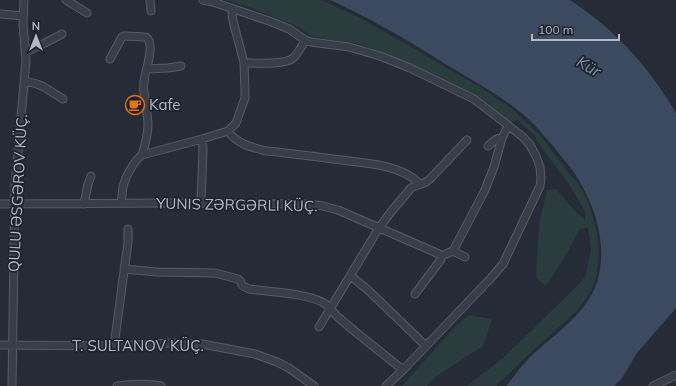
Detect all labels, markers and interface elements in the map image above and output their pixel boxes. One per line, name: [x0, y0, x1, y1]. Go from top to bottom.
north arrow: [16, 16, 56, 56]
scale bar: [532, 16, 619, 42]
text: N: [32, 19, 40, 33]
text: 100 m: [538, 22, 573, 37]
water label: Kür: [573, 51, 606, 82]
cafe icon: Kafe: [124, 94, 146, 116]
place label: Kafe: [149, 95, 181, 114]
street label: QULU ƏSGƏROV KÜÇ.: [4, 114, 31, 272]
street label: YUNIS ZƏRGƏRLI KÜÇ.: [155, 194, 318, 215]
street label: T. SULTANOV KÜÇ.: [72, 336, 204, 355]

